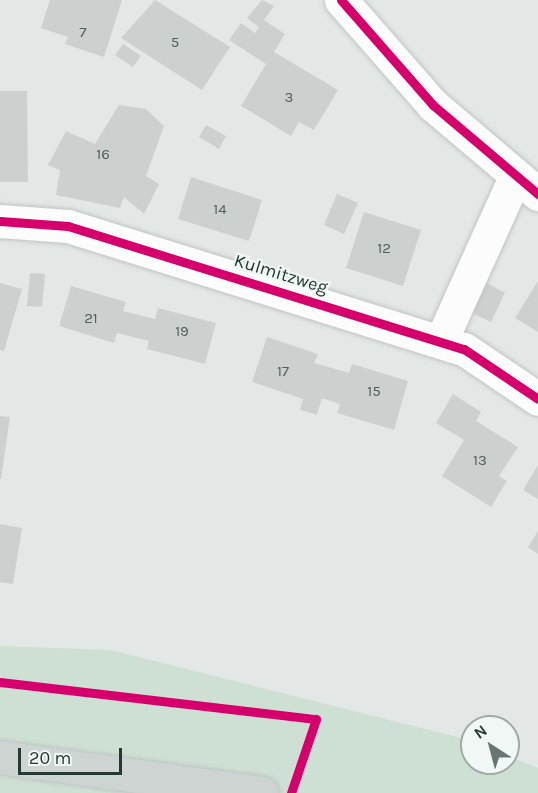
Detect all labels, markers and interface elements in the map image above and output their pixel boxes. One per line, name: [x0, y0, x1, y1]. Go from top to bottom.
house number: 7: [79, 24, 87, 42]
house number: 5: [171, 34, 179, 52]
house number: 3: [285, 89, 293, 107]
house number: 16: [96, 146, 110, 164]
house number: 14: [213, 201, 227, 219]
house number: 12: [377, 240, 391, 258]
street label: Kulmitzweg: [232, 250, 330, 298]
house number: 21: [84, 310, 98, 328]
house number: 19: [175, 323, 189, 341]
house number: 17: [277, 363, 289, 381]
house number: 15: [367, 383, 381, 401]
house number: 13: [473, 452, 487, 470]
north arrow: [460, 715, 520, 775]
text: N: [470, 721, 491, 743]
scale bar: [21, 736, 124, 774]
text: 20 m: [29, 747, 71, 769]

